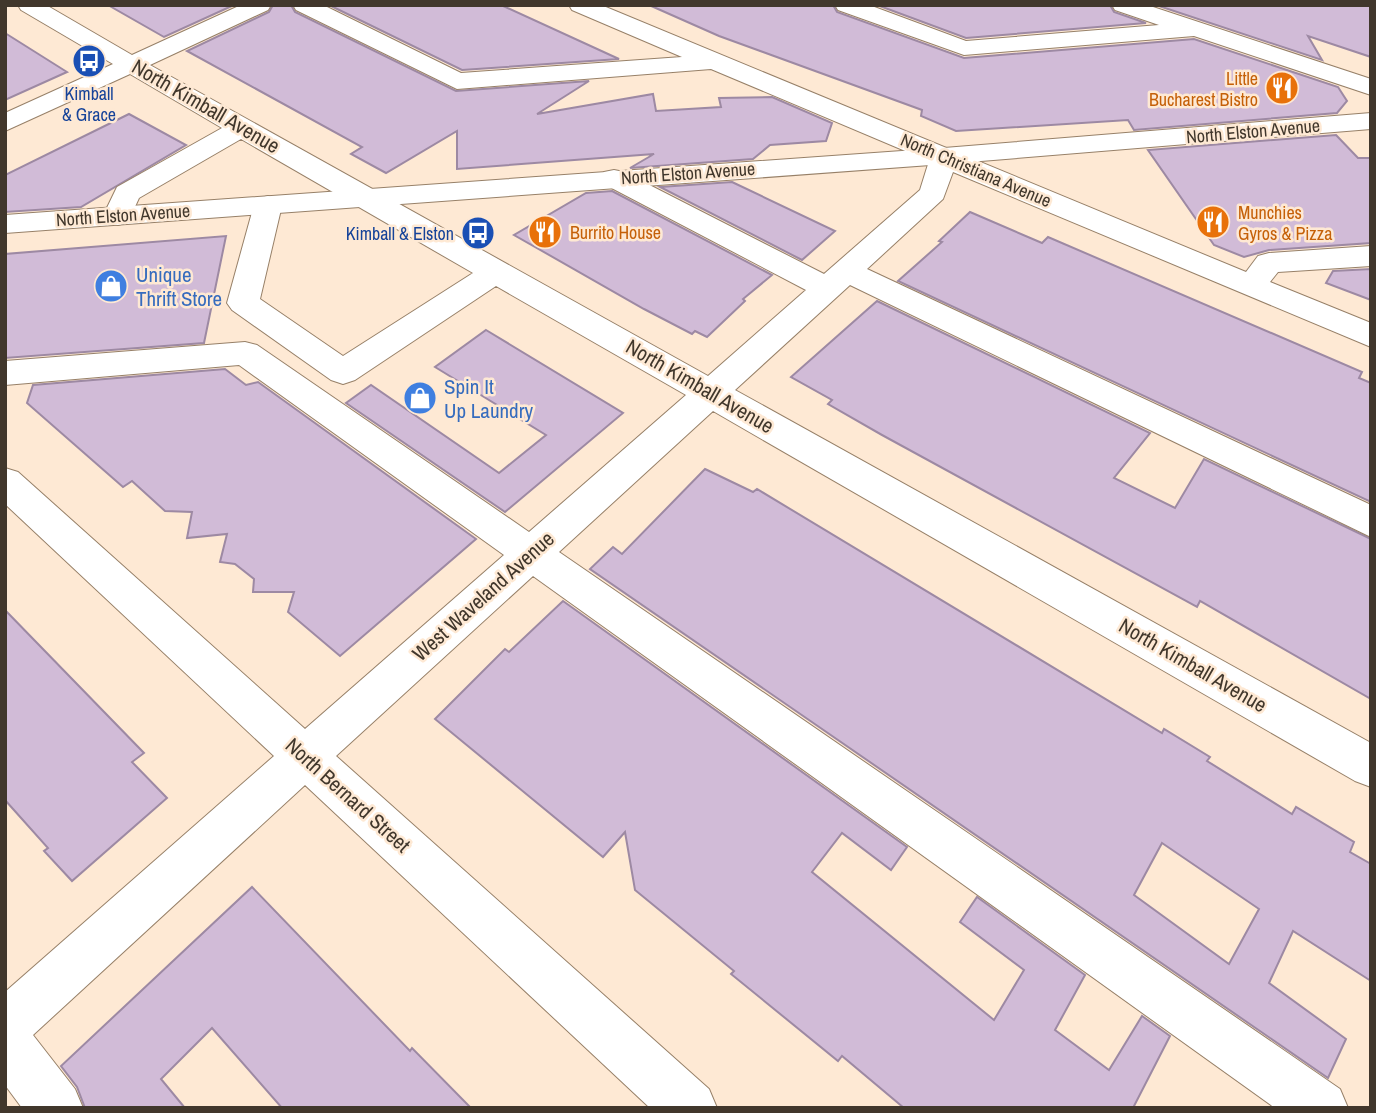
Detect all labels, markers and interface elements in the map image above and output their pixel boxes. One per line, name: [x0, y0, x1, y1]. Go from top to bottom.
bus stop icon: Kimball & Grace: [70, 42, 108, 80]
street label: North Kimball Avenue: [127, 52, 285, 160]
place label: Little Bucharest Bistro: [1149, 66, 1258, 112]
restaurant icon: Little Bucharest Bistro: [1263, 69, 1301, 107]
place label: Kimball & Grace: [62, 81, 116, 127]
street label: North Elston Avenue: [1185, 113, 1321, 149]
street label: North Christiana Avenue: [897, 127, 1055, 213]
street label: North Elston Avenue: [620, 156, 756, 190]
street label: North Elston Avenue: [55, 198, 191, 232]
place label: Munchies Gyros & Pizza: [1238, 200, 1332, 246]
restaurant icon: Munchies Gyros & Pizza: [1194, 203, 1232, 241]
restaurant icon: Burrito House: [526, 213, 564, 251]
bus stop icon: Kimball & Elston: [459, 214, 497, 252]
place label: Burrito House: [570, 220, 661, 245]
place label: Kimball & Elston: [346, 221, 454, 246]
place label: Unique Thrift Store: [136, 260, 222, 313]
shop icon: Unique Thrift Store: [92, 267, 130, 305]
street label: North Kimball Avenue: [621, 332, 779, 440]
place label: Spin It Up Laundry: [444, 372, 533, 425]
shop icon: Spin It Up Laundry: [401, 379, 439, 417]
street label: West Waveland Avenue: [406, 524, 560, 668]
street label: North Kimball Avenue: [1114, 611, 1272, 719]
street label: North Bernard Street: [279, 731, 417, 859]

